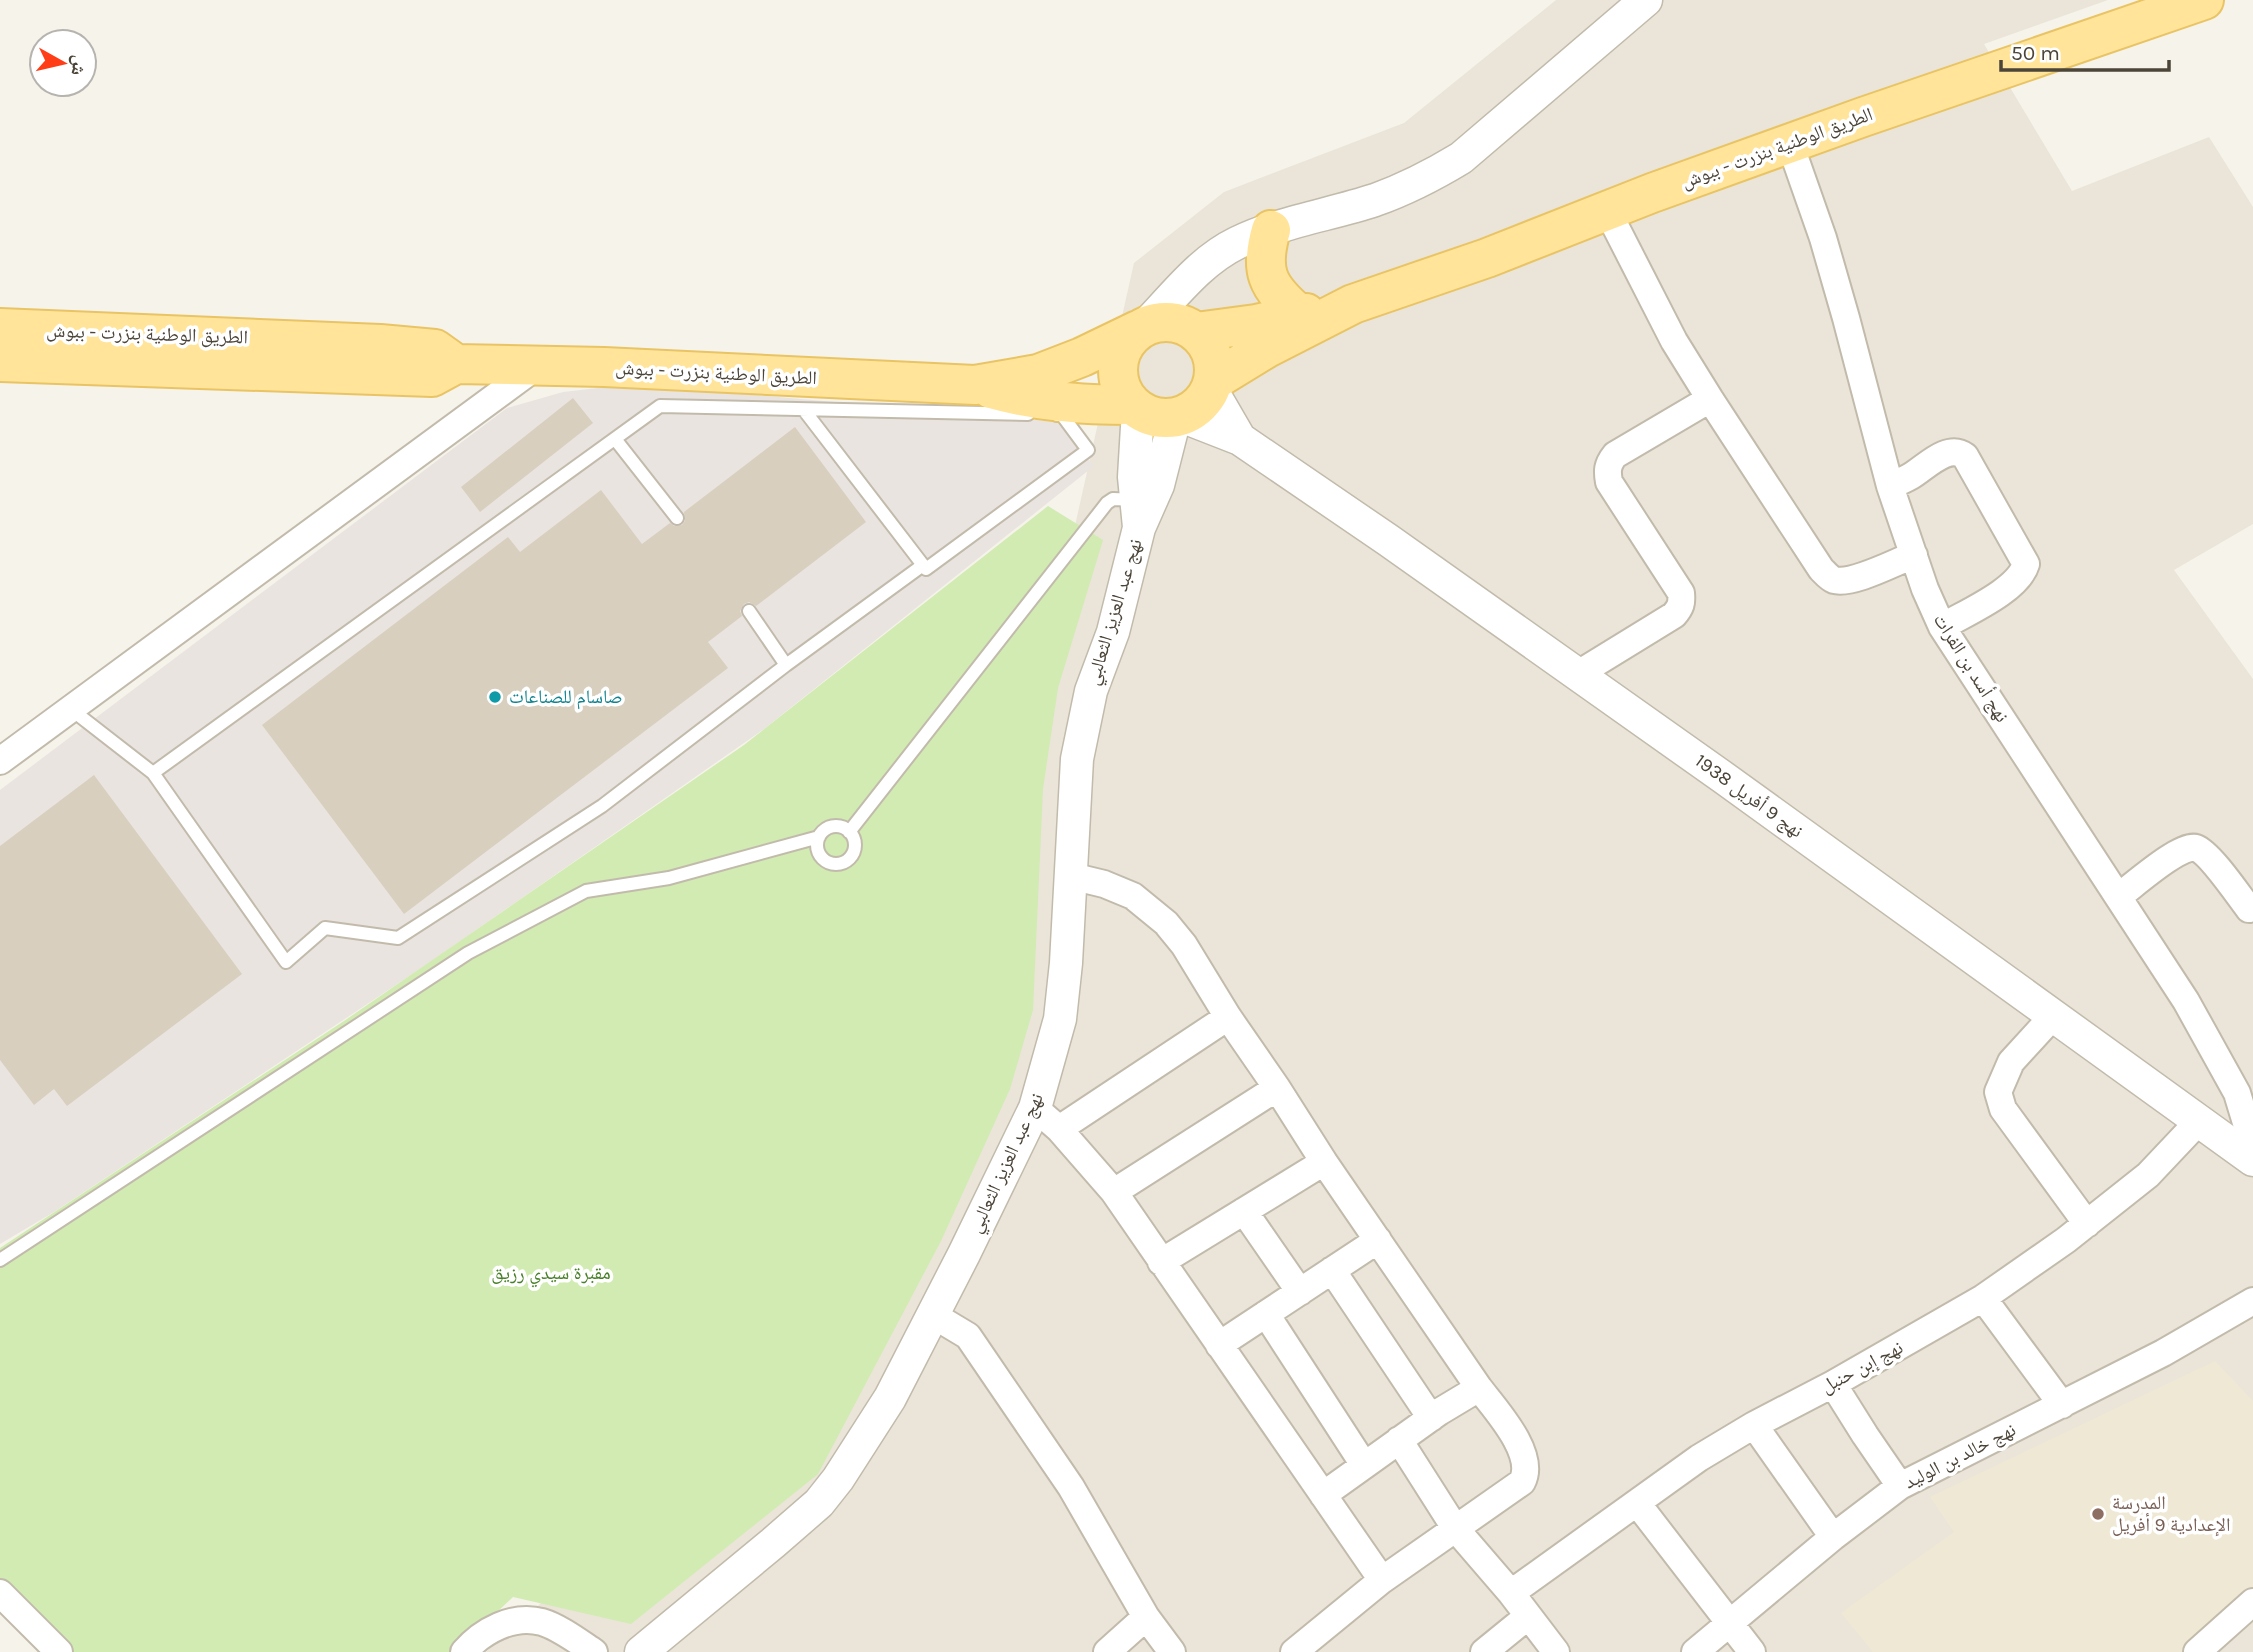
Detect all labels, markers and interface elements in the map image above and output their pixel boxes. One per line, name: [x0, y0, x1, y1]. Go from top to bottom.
north arrow: [28, 28, 98, 98]
scale bar: [2001, 28, 2169, 72]
text: 50 m: [2011, 41, 2060, 65]
text: ش: [67, 54, 91, 77]
street label: الطريق الوطنية بنزرت - ببوش: [1678, 103, 1876, 193]
street label: الطريق الوطنية بنزرت - ببوش: [46, 319, 248, 349]
street label: الطريق الوطنية بنزرت - ببوش: [615, 357, 817, 389]
street label: نهج عبد العزيز الثعالبي: [1081, 536, 1150, 689]
street label: نهج أسد بن الفرات: [1928, 609, 2014, 727]
place label: صاسام للصناعات: [509, 686, 623, 710]
marker: صاسام للصناعات: [487, 689, 503, 705]
street label: نهج 9 أفريل 1938: [1690, 749, 1808, 843]
street label: نهج عبد العزيز الثعالبي: [964, 1090, 1052, 1238]
park label: مقبرة سيدي رزيق: [491, 1262, 611, 1288]
street label: نهج إبن حنبل: [1817, 1336, 1908, 1399]
street label: نهج خالد بن الوليد: [1901, 1418, 2020, 1494]
place label: المدرسة الإعدادية 9 أفريل: [2112, 1492, 2230, 1537]
marker: المدرسة الإعدادية 9 أفريل: [2090, 1506, 2106, 1522]

